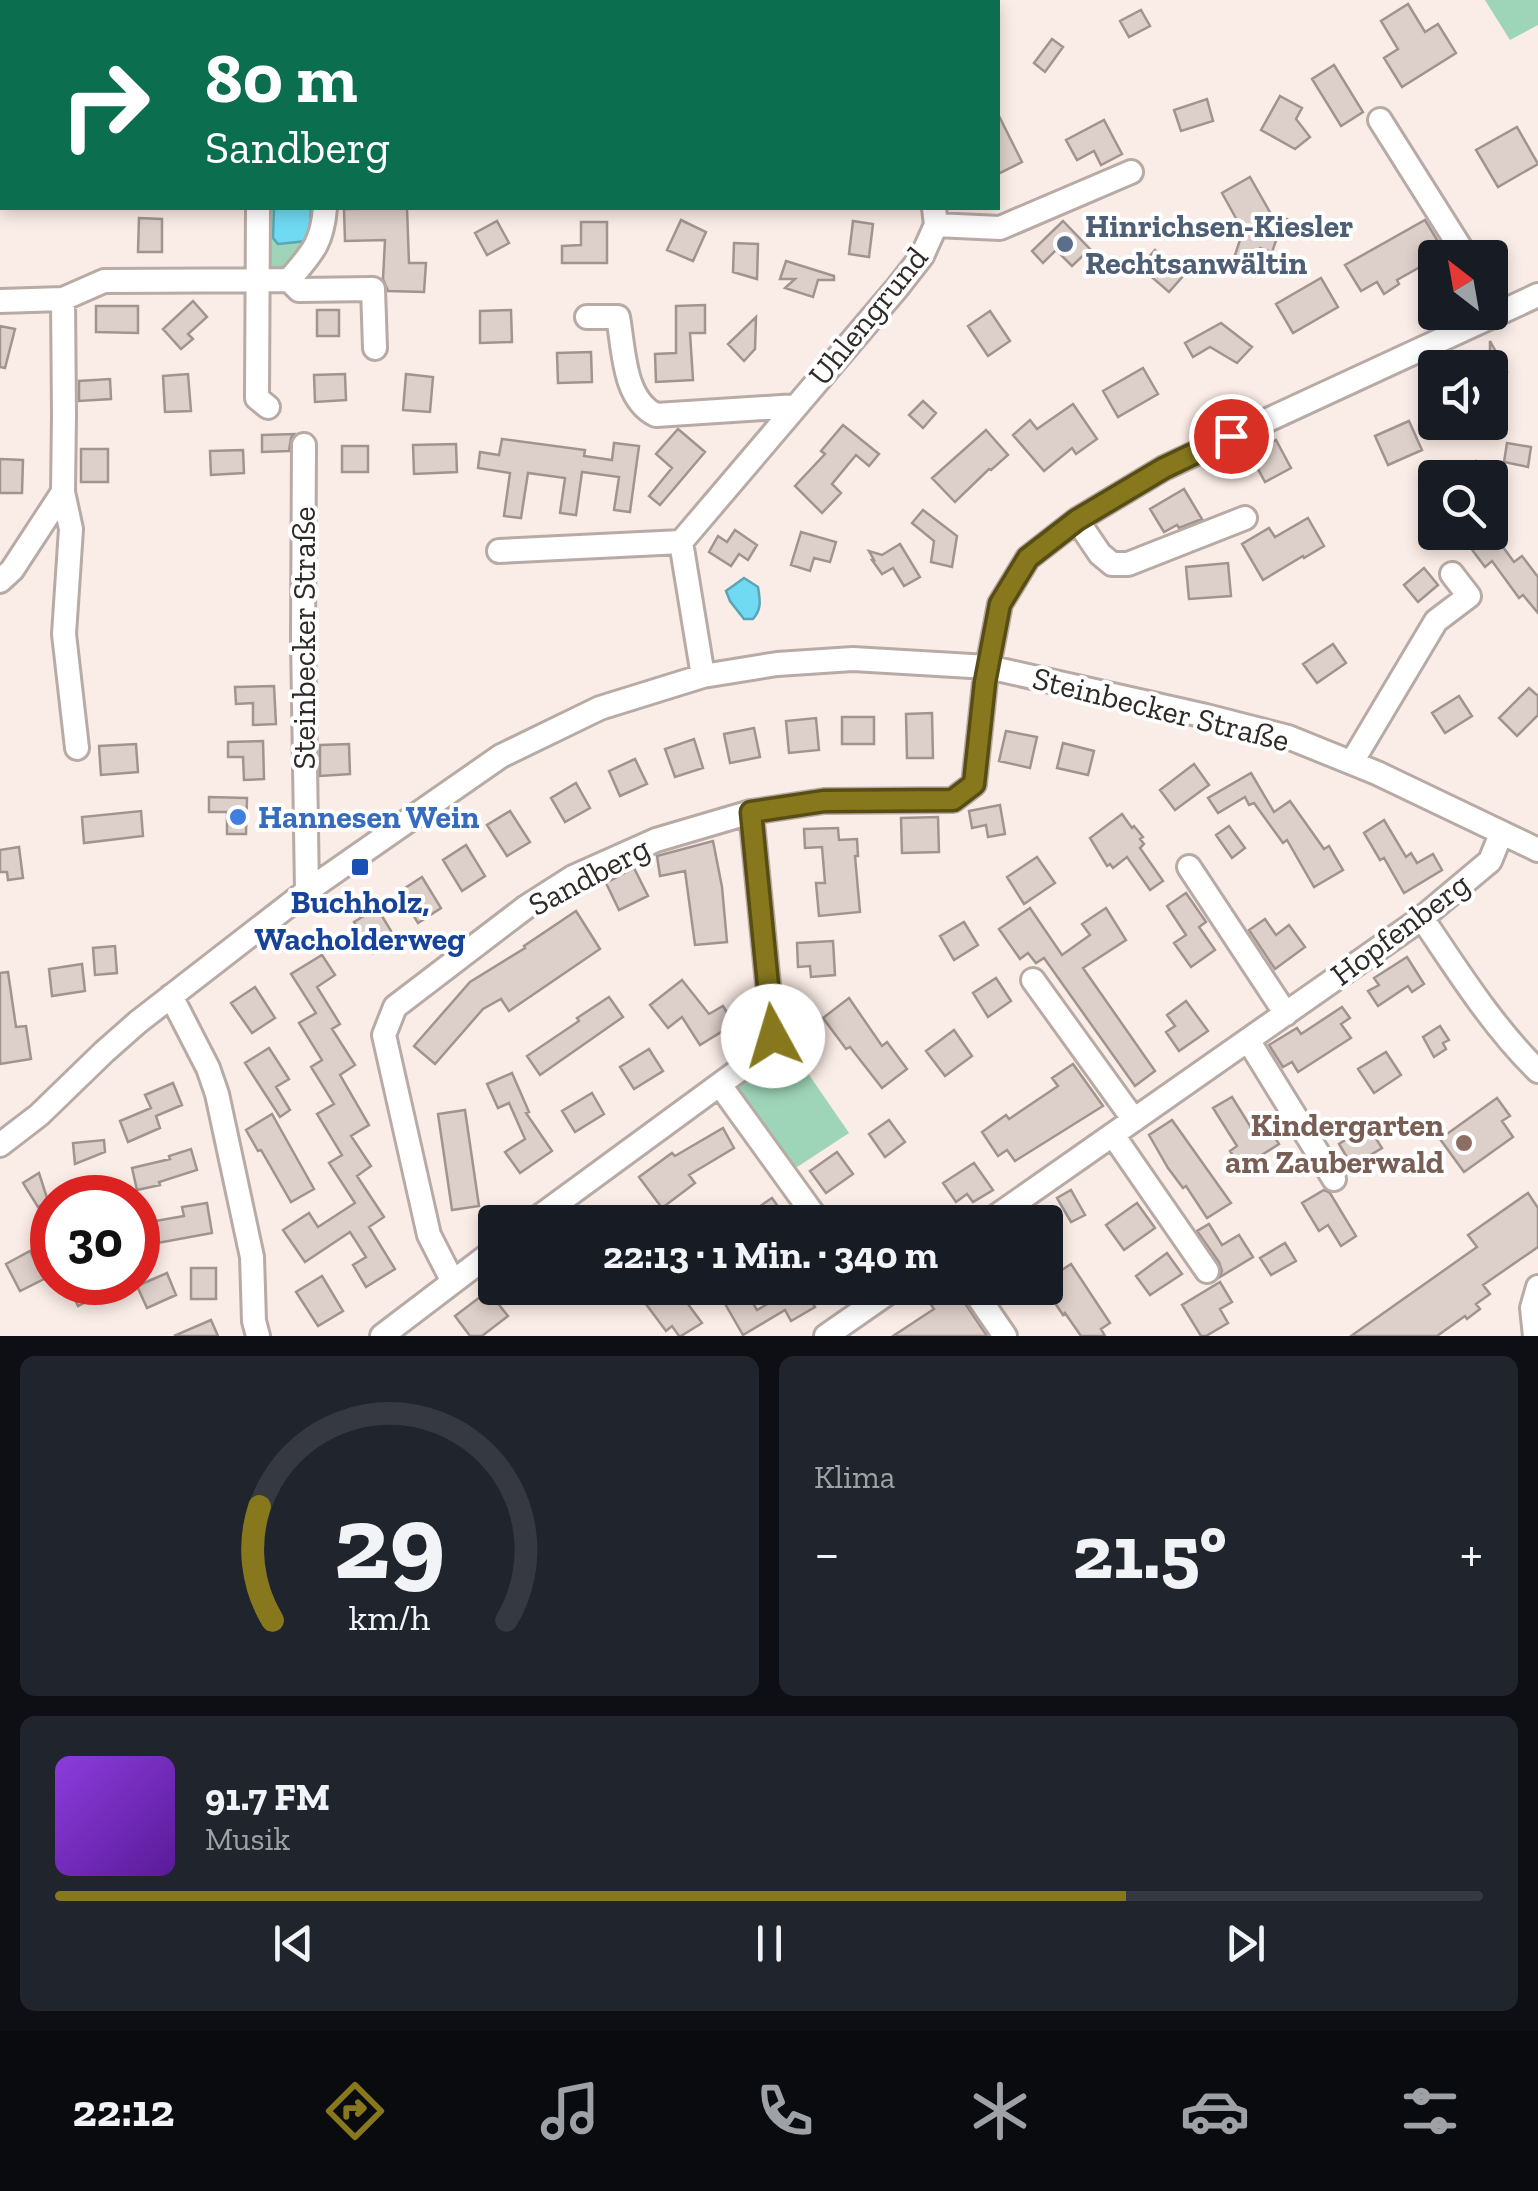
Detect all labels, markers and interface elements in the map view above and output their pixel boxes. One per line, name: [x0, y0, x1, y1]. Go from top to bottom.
text: 80 m: [205, 36, 357, 120]
icon: right: [40, 40, 170, 170]
text: Sandberg: [205, 121, 390, 175]
place label: Hinrichsen-Kiesler Rechtsanwältin: [1085, 207, 1353, 282]
marker: Hinrichsen-Kiesler Rechtsanwältin: [1054, 233, 1076, 255]
street label: Uhlengrund: [800, 239, 936, 393]
north arrow: [1418, 240, 1508, 330]
map controls: [1418, 240, 1508, 550]
button: sound: [1418, 350, 1508, 440]
pin: [1189, 394, 1274, 479]
icon: arrive: [1204, 409, 1259, 464]
button: search: [1418, 460, 1508, 550]
street label: Steinbecker Straße: [285, 506, 323, 770]
street label: Steinbecker Straße: [1029, 659, 1293, 759]
place label: Hannesen Wein: [258, 798, 479, 836]
marker: Hannesen Wein: [227, 806, 249, 828]
street label: Sandberg: [522, 828, 656, 924]
marker: Buchholz, Wacholderweg: [349, 856, 371, 878]
street label: Hopfenberg: [1323, 865, 1477, 993]
place label: Buchholz, Wacholderweg: [255, 883, 465, 958]
position arrow: [721, 984, 825, 1088]
place label: Kindergarten am Zauberwald: [1225, 1106, 1444, 1181]
marker: Kindergarten am Zauberwald: [1453, 1132, 1475, 1154]
speed limit sign: 30: [30, 1175, 160, 1305]
text: 22:13 · 1 Min. · 340 m: [603, 1232, 938, 1278]
text: Klima: [814, 1458, 895, 1496]
text: 29: [334, 1480, 445, 1605]
text: 21.5°: [1073, 1507, 1227, 1597]
text: −: [814, 1520, 840, 1586]
text: +: [1460, 1520, 1483, 1586]
text: km/h: [349, 1596, 430, 1639]
text: 91.7 FM: [205, 1774, 330, 1820]
text: Musik: [205, 1820, 290, 1858]
icon: previous: [266, 1916, 321, 1971]
icon: pause: [742, 1916, 797, 1971]
icon: next: [1218, 1916, 1273, 1971]
icon: directions: [320, 2076, 390, 2146]
icon: music: [535, 2076, 605, 2146]
icon: phone: [750, 2076, 820, 2146]
icon: climate: [965, 2076, 1035, 2146]
icon: car: [1180, 2076, 1250, 2146]
icon: filters: [1395, 2076, 1465, 2146]
text: 22:12: [73, 2084, 174, 2138]

